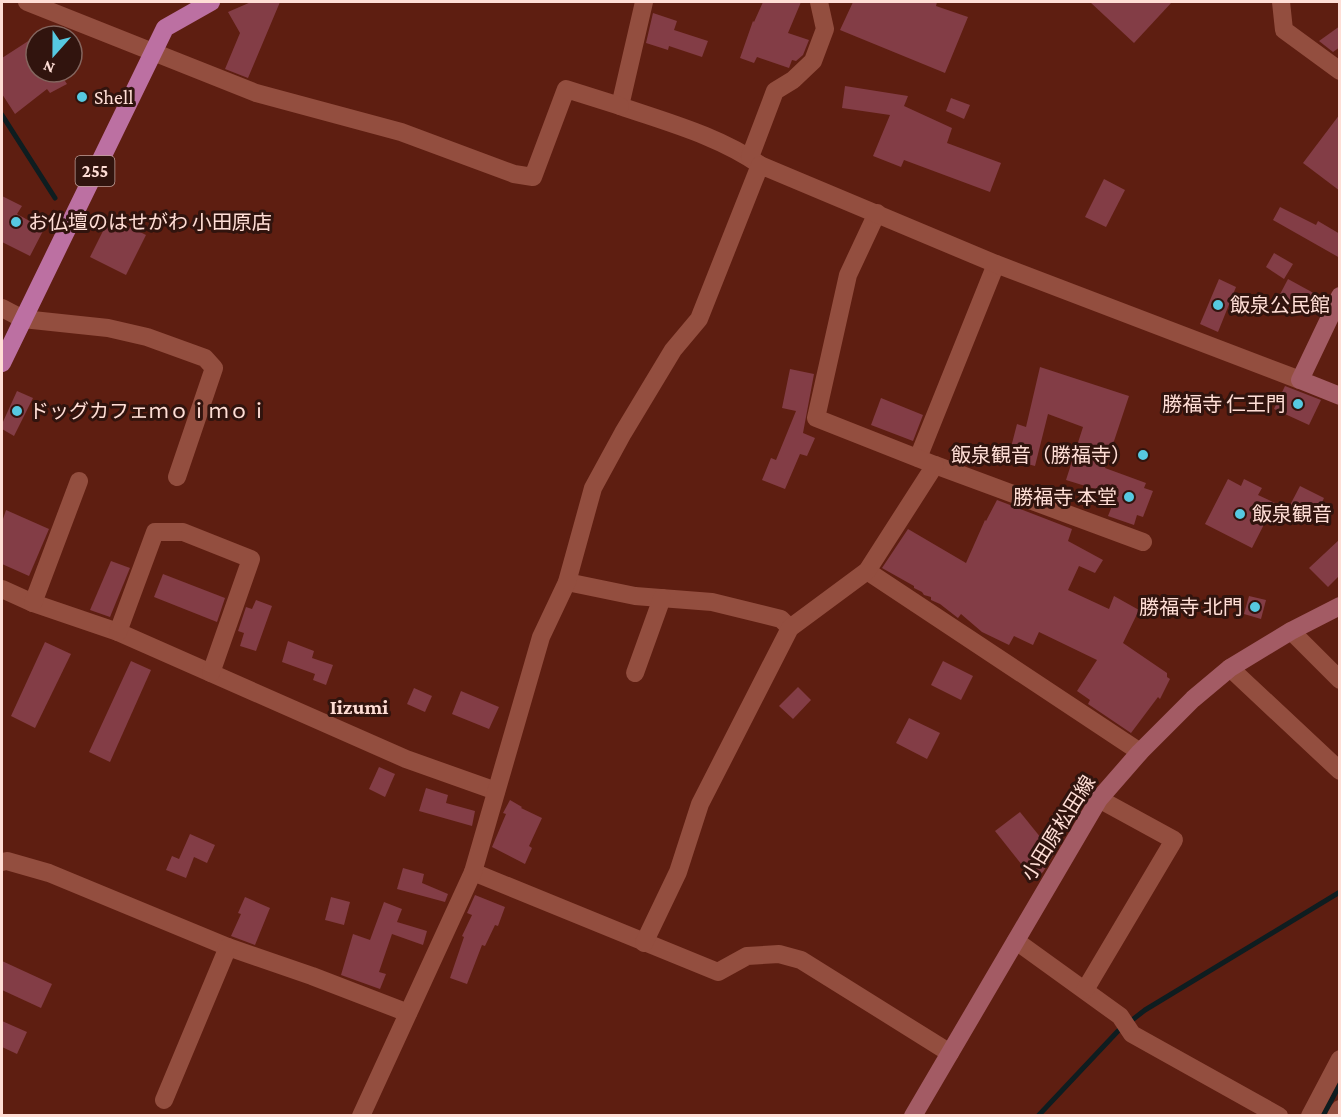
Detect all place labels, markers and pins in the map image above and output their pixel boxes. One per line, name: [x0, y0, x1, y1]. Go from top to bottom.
place label: Shell: [94, 86, 133, 108]
marker: Shell: [75, 90, 89, 104]
place label: お仏壇のはせがわ 小田原店: [28, 211, 272, 233]
marker: お仏壇のはせがわ 小田原店: [9, 215, 23, 229]
place label: 飯泉公民館: [1230, 294, 1330, 316]
marker: 飯泉公民館: [1211, 298, 1225, 312]
place label: 勝福寺 仁王門: [1162, 393, 1286, 415]
marker: 勝福寺 仁王門: [1291, 397, 1305, 411]
place label: ドッグカフェｍｏｉｍｏｉ: [29, 400, 269, 422]
marker: ドッグカフェｍｏｉｍｏｉ: [10, 404, 24, 418]
place label: 飯泉観音（勝福寺）: [951, 444, 1131, 466]
marker: 飯泉観音（勝福寺）: [1136, 448, 1150, 462]
place label: 勝福寺 本堂: [1013, 486, 1117, 508]
marker: 勝福寺 本堂: [1122, 490, 1136, 504]
place label: 飯泉観音: [1252, 503, 1332, 525]
marker: 飯泉観音: [1233, 507, 1247, 521]
place label: 勝福寺 北門: [1139, 596, 1243, 618]
marker: 勝福寺 北門: [1248, 600, 1262, 614]

